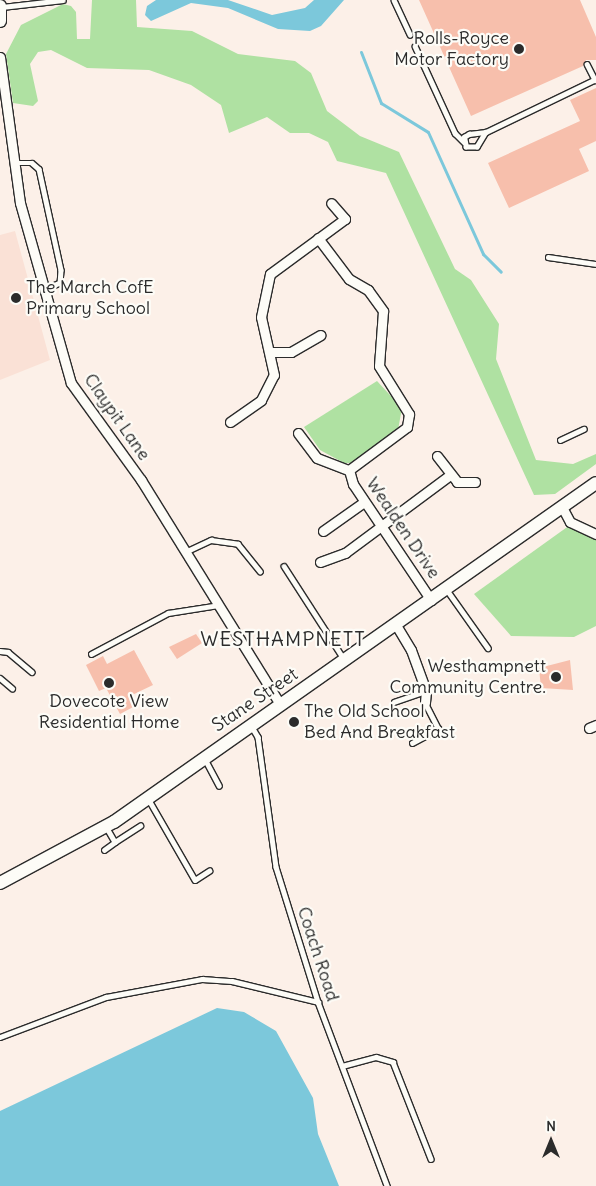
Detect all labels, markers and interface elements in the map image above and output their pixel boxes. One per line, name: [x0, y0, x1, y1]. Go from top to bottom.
place label: Rolls-Royce Motor Factory: [394, 28, 509, 70]
marker: Rolls-Royce Motor Factory: [513, 43, 525, 55]
place label: The March CofE Primary School: [26, 277, 154, 320]
marker: The March CofE Primary School: [10, 292, 22, 304]
street label: Claypit Lane: [79, 369, 155, 465]
street label: Wealden Drive: [361, 473, 445, 583]
district label: WESTHAMPNETT: [199, 626, 367, 650]
place label: Westhampnett Community Centre.: [390, 656, 546, 699]
street label: Stane Street: [208, 664, 302, 736]
marker: Westhampnett Community Centre.: [550, 671, 562, 683]
marker: Dovecote View Residential Home: [103, 677, 115, 689]
place label: Dovecote View Residential Home: [39, 691, 179, 734]
place label: The Old School Bed And Breakfast: [304, 701, 455, 744]
marker: The Old School Bed And Breakfast: [288, 716, 300, 728]
street label: Coach Road: [293, 904, 343, 1004]
north arrow: [526, 1116, 576, 1166]
text: N: [546, 1117, 556, 1135]

